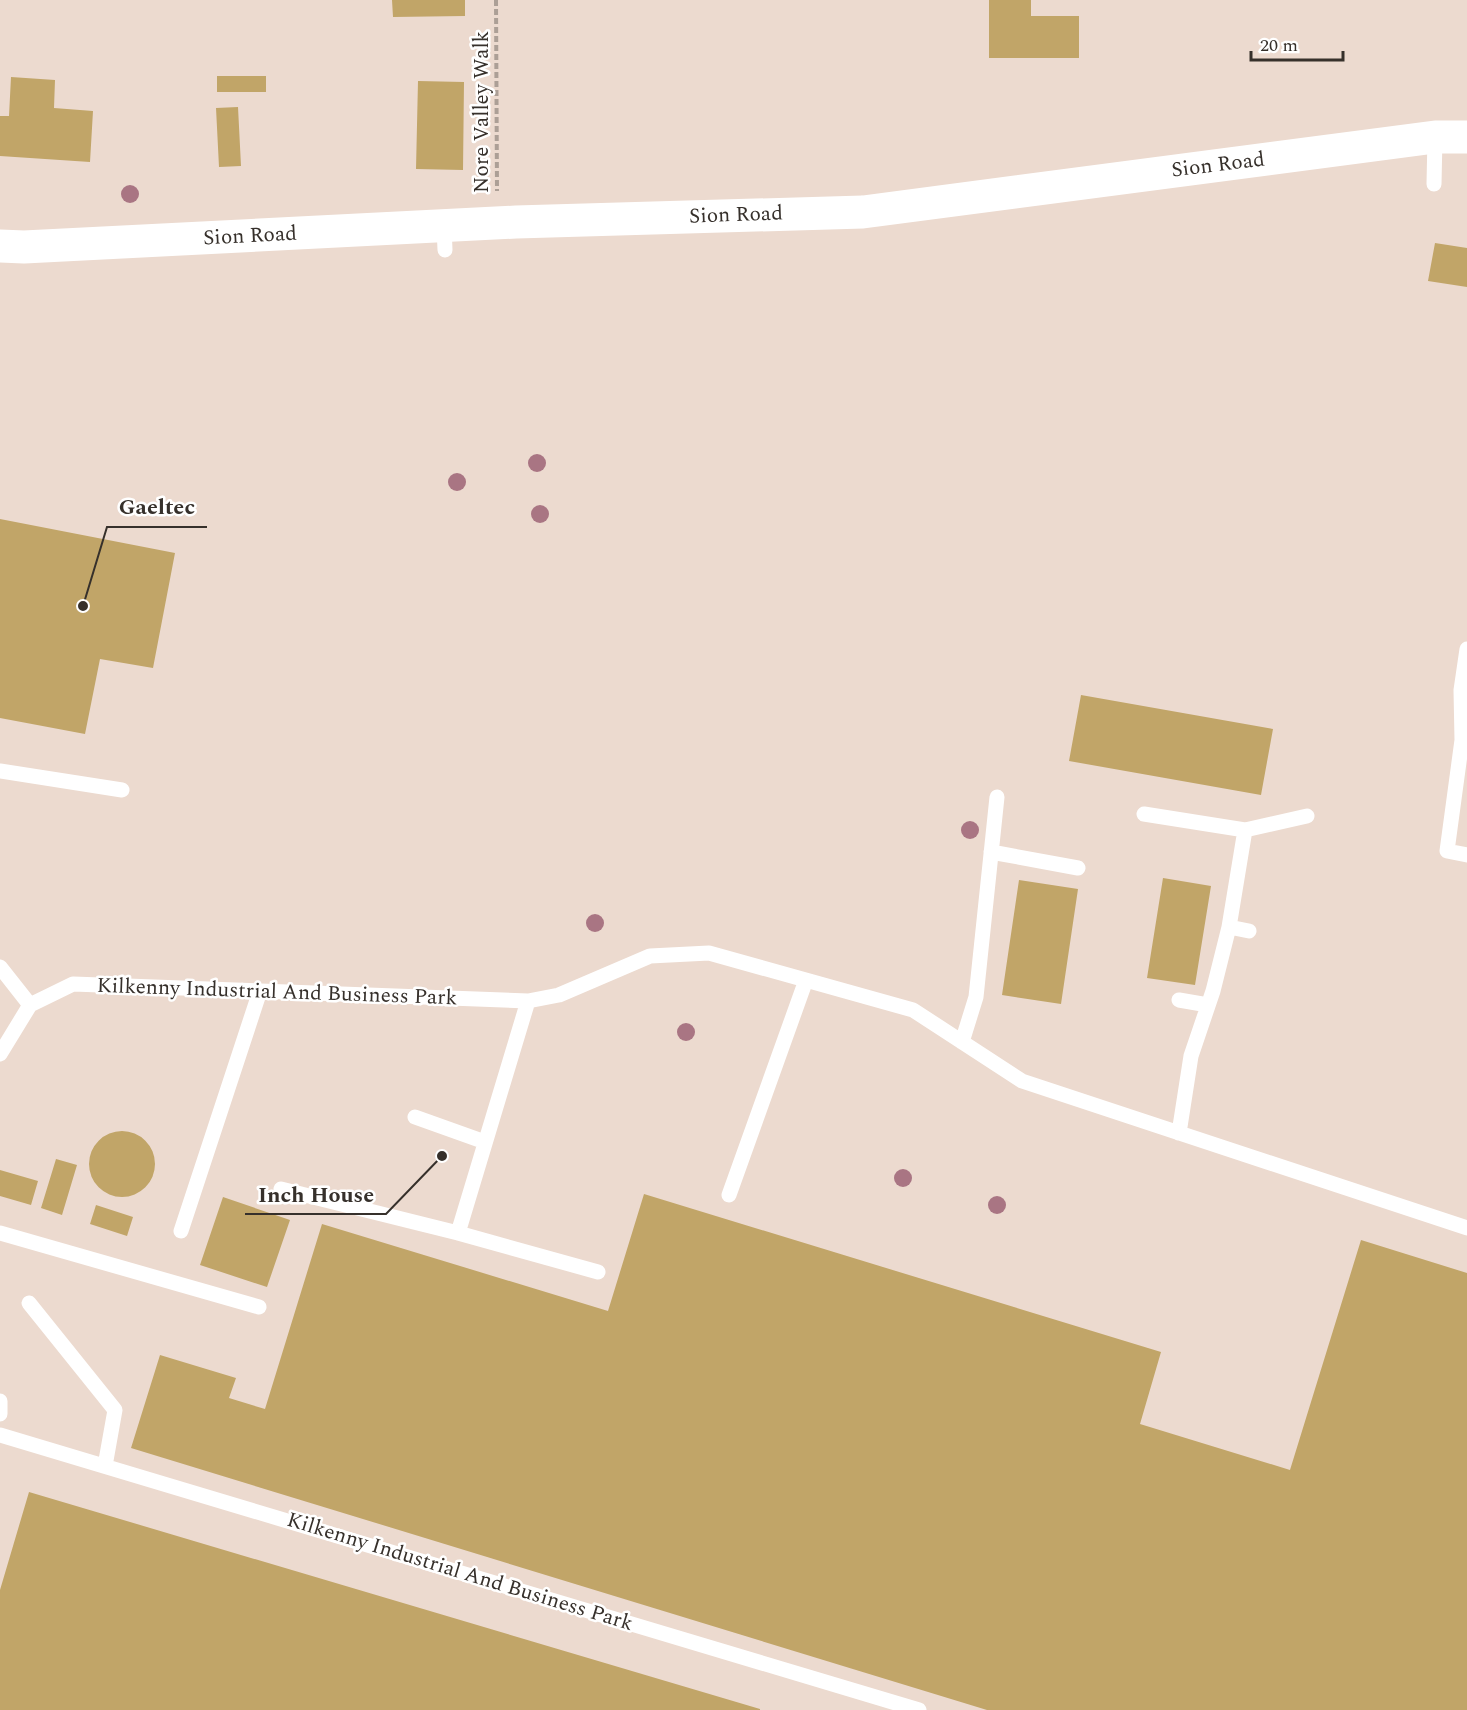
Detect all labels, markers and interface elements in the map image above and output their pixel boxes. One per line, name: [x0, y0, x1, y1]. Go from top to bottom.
scale bar: [1251, 24, 1342, 62]
street label: Nore Valley Walk: [466, 30, 498, 193]
text: 20 m: [1260, 32, 1298, 59]
street label: Sion Road: [1169, 143, 1267, 187]
street label: Sion Road: [689, 197, 783, 233]
street label: Sion Road: [202, 218, 298, 254]
callout: Gaeltec: [107, 487, 207, 527]
text: Gaeltec: [119, 491, 195, 524]
street label: Kilkenny Industrial And Business Park: [96, 970, 458, 1014]
callout: Inch House: [245, 1174, 386, 1214]
text: Inch House: [258, 1179, 374, 1212]
street label: Kilkenny Industrial And Business Park: [283, 1504, 637, 1640]

